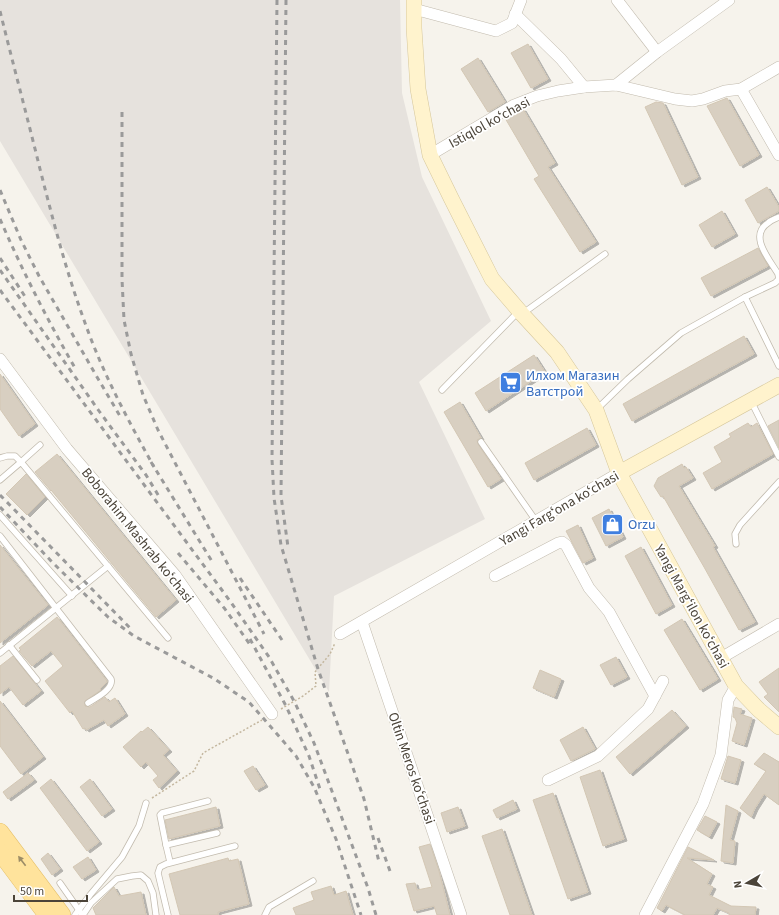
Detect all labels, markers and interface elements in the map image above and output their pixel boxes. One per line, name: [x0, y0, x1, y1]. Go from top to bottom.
street label: Istiqlol koʻchasi: [445, 92, 534, 154]
place label: Илхом Магазин Ватстрой: [526, 366, 620, 402]
supermarket icon: Илхом Магазин Ватстрой: [497, 370, 523, 396]
street label: Boborahim Mashrab koʻchasi: [76, 464, 198, 607]
street label: Yangi Fargʻona koʻchasi: [495, 466, 623, 552]
shop icon: Orzu: [600, 511, 626, 537]
place label: Orzu: [628, 515, 656, 535]
street label: Yangi Margʻilon koʻchasi: [648, 540, 734, 672]
street label: Oltin Meros koʻchasi: [383, 710, 440, 827]
one-way arrow: [18, 856, 26, 867]
north arrow: [727, 863, 767, 903]
scale bar: [14, 877, 87, 903]
text: N: [730, 880, 746, 889]
text: 50 m: [20, 883, 44, 900]

